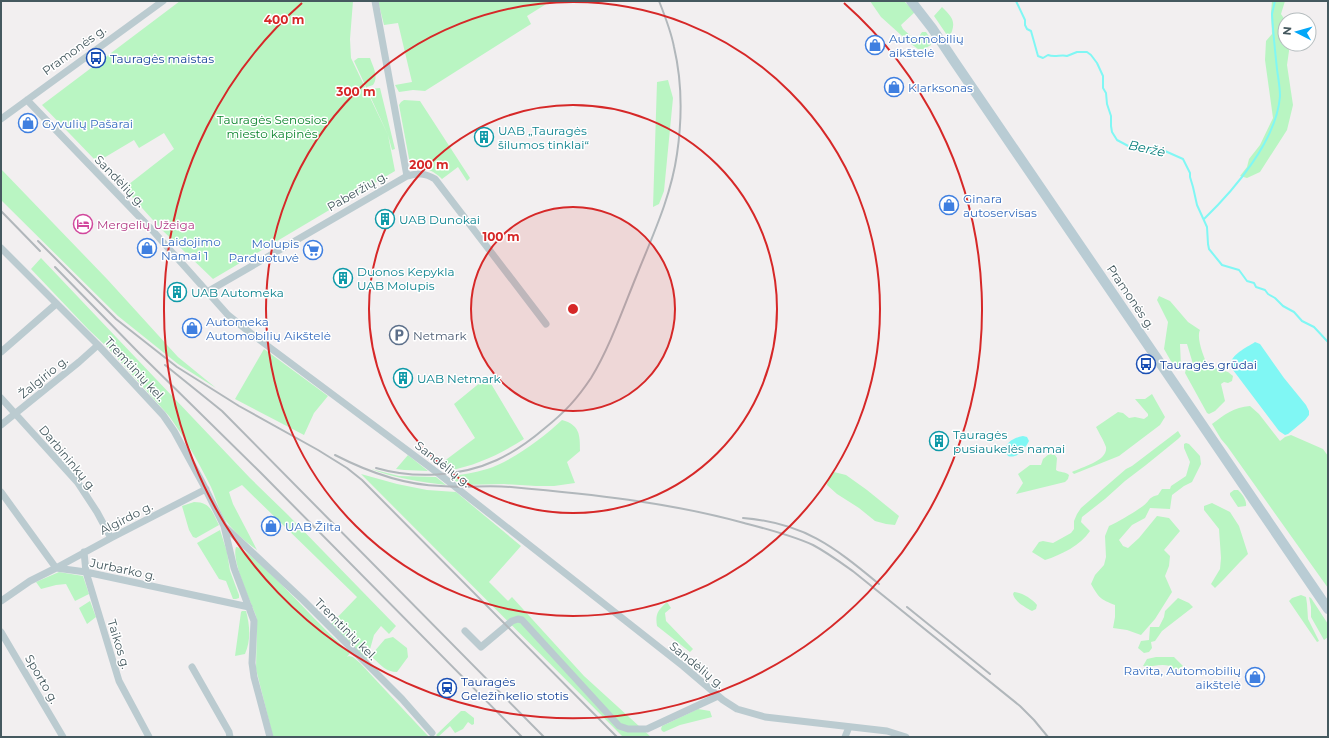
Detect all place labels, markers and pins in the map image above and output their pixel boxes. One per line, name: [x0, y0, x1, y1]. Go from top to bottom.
place label: Automobilių aikštelė: [889, 31, 964, 60]
shop icon: Automobilių aikštelė: [864, 34, 886, 56]
bus stop icon: Tauragės maistas: [85, 47, 107, 69]
place label: Tauragės maistas: [110, 51, 214, 66]
shop icon: Klarksonas: [883, 76, 905, 98]
place label: Klarksonas: [908, 80, 973, 95]
shop icon: Gyvulių Pašarai: [17, 112, 39, 134]
place label: Gyvulių Pašarai: [42, 116, 133, 131]
place label: UAB „Tauragės šilumos tinklai“: [498, 123, 589, 152]
building icon: UAB „Tauragės šilumos tinklai“: [473, 126, 495, 148]
place label: Ginara autoservisas: [963, 191, 1037, 220]
shop icon: Ginara autoservisas: [938, 194, 960, 216]
building icon: UAB Dunokai: [374, 208, 396, 230]
place label: UAB Dunokai: [399, 212, 480, 227]
hotel icon: Mergelių Užeiga: [72, 213, 94, 235]
place label: Mergelių Užeiga: [97, 217, 195, 232]
place label: Laidojimo Namai 1: [161, 234, 221, 263]
place label: Molupis Parduotuvė: [229, 236, 299, 265]
shop icon: Laidojimo Namai 1: [136, 237, 158, 259]
supermarket icon: Molupis Parduotuvė: [302, 239, 324, 261]
place label: Duonos Kepykla UAB Molupis: [357, 264, 455, 293]
building icon: Duonos Kepykla UAB Molupis: [332, 267, 354, 289]
building icon: UAB Automeka: [166, 281, 188, 303]
place label: UAB Automeka: [191, 285, 284, 300]
centre of rings: [566, 302, 580, 316]
place label: Automeka Automobilių Aikštelė: [206, 314, 331, 343]
shop icon: Automeka Automobilių Aikštelė: [181, 317, 203, 339]
parking icon: Netmark: [388, 324, 410, 346]
place label: Netmark: [413, 328, 467, 343]
bus stop icon: Tauragės grūdai: [1135, 353, 1157, 375]
place label: Tauragės grūdai: [1160, 357, 1257, 372]
building icon: UAB Netmark: [392, 367, 414, 389]
place label: UAB Netmark: [417, 371, 502, 386]
place label: Tauragės pusiaukelės namai: [953, 427, 1065, 456]
building icon: Tauragės pusiaukelės namai: [928, 430, 950, 452]
shop icon: UAB Žilta: [260, 515, 282, 537]
place label: UAB Žilta: [285, 519, 341, 534]
place label: Ravita, Automobilių aikštelė: [1124, 663, 1241, 692]
shop icon: Ravita, Automobilių aikštelė: [1244, 666, 1266, 688]
place label: Tauragės Geležinkelio stotis: [461, 674, 569, 703]
station icon: Tauragės Geležinkelio stotis: [436, 677, 458, 699]

